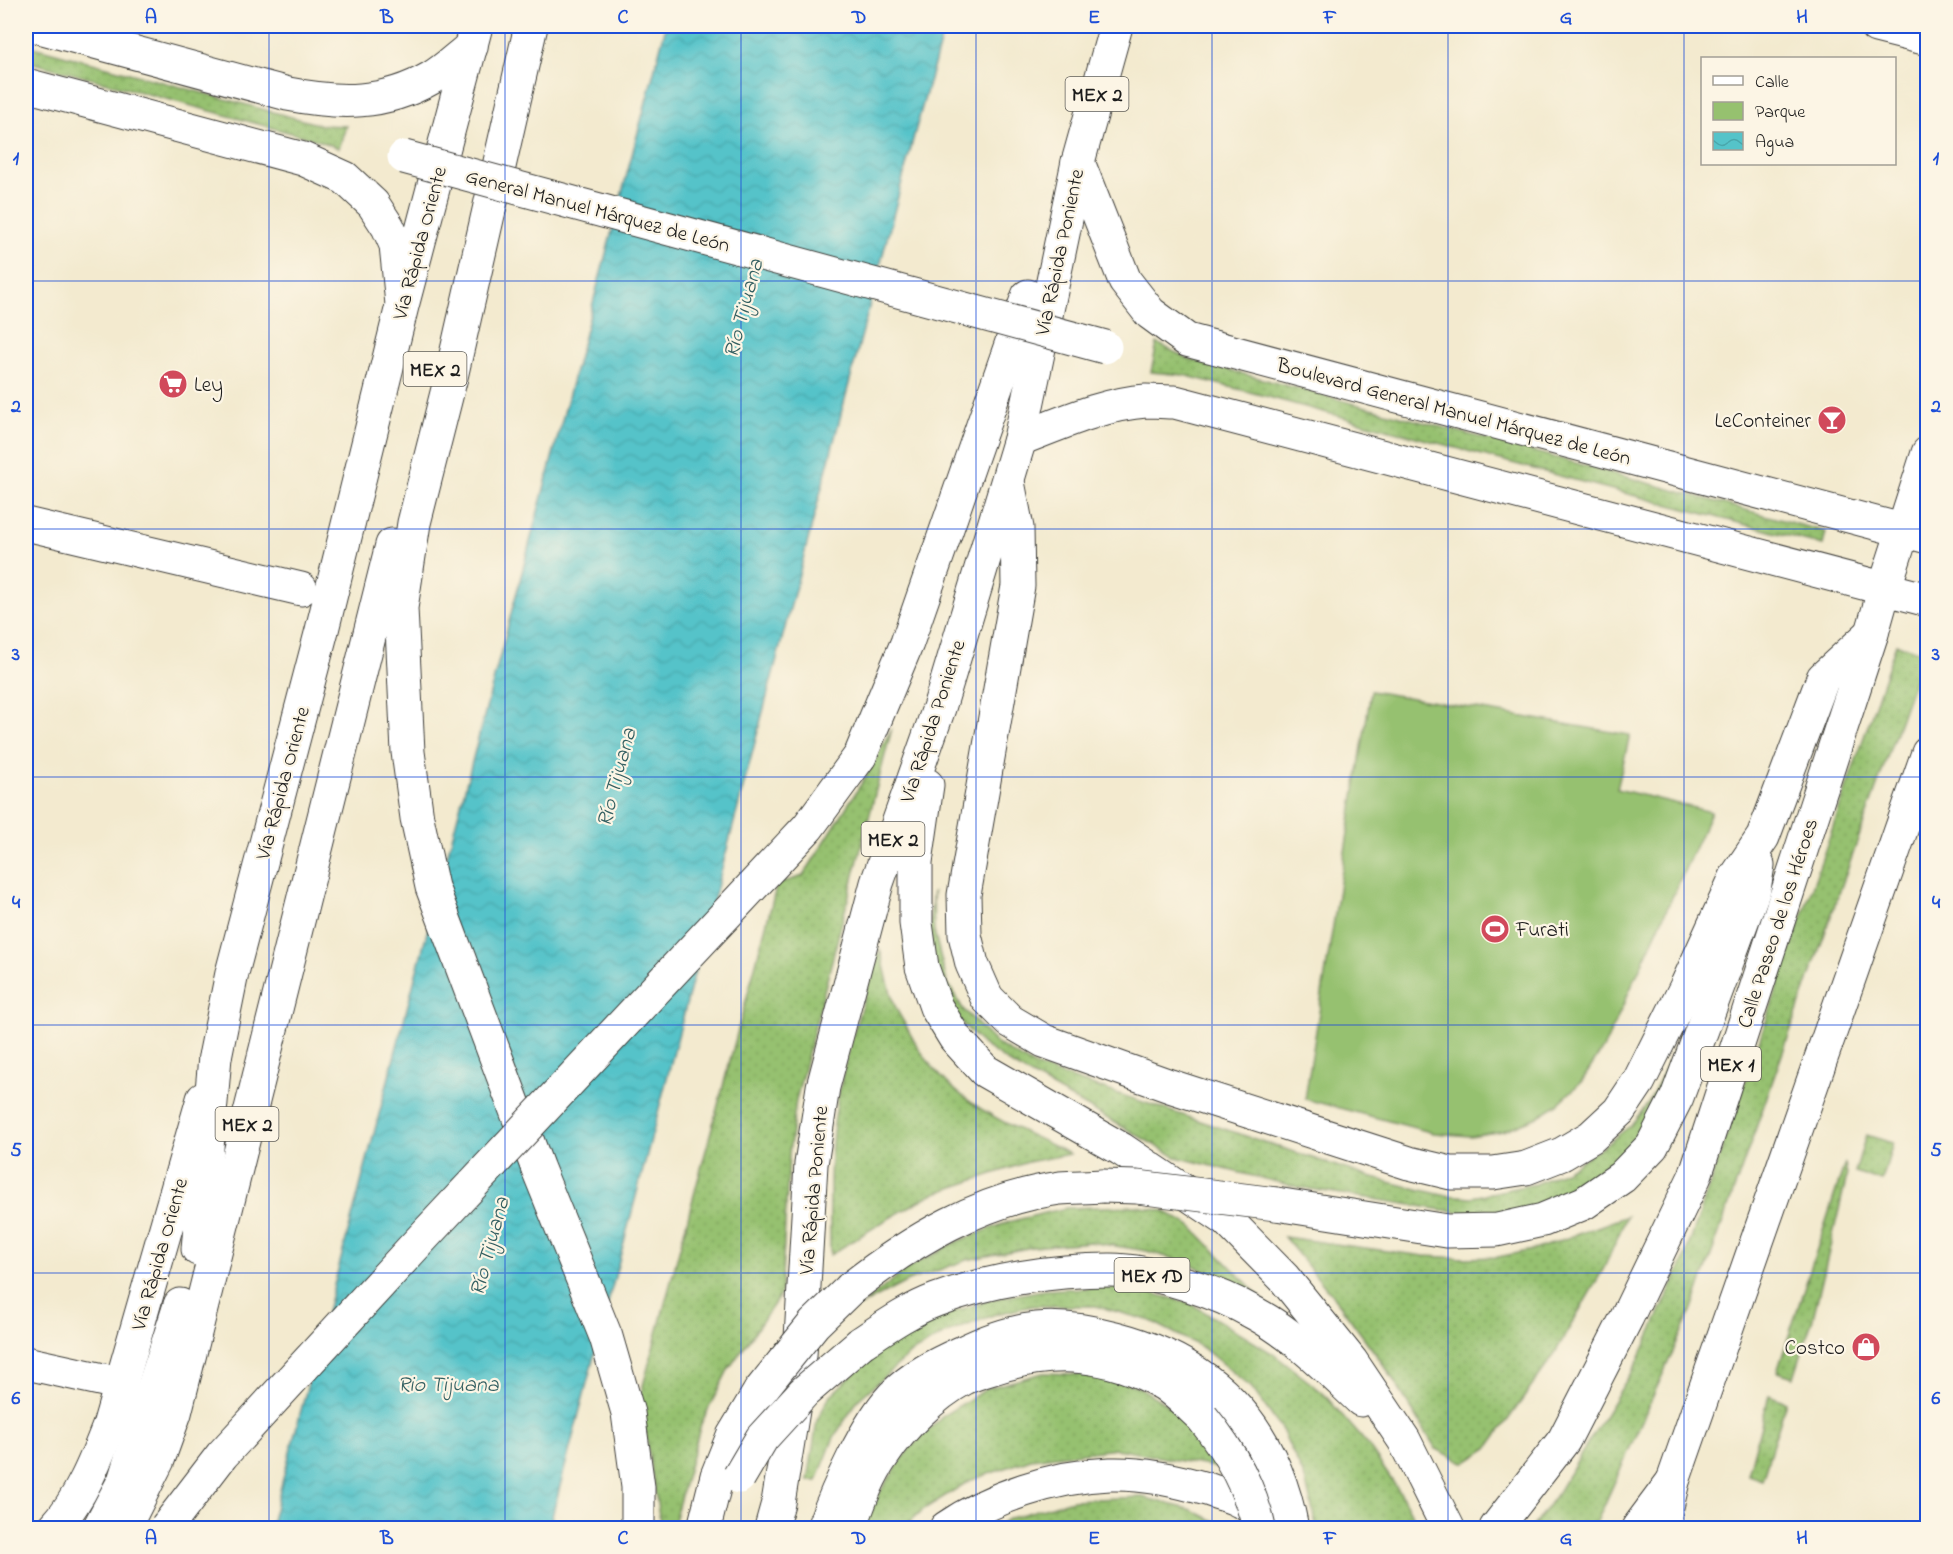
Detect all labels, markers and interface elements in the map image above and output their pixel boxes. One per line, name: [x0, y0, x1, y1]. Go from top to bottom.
text: A: [145, 4, 157, 33]
text: B: [379, 4, 394, 33]
text: C: [618, 4, 629, 33]
text: D: [851, 4, 866, 33]
text: E: [1088, 4, 1100, 33]
text: F: [1323, 4, 1337, 33]
text: G: [1560, 4, 1573, 33]
text: H: [1796, 4, 1808, 33]
legend: [1701, 57, 1896, 165]
text: Calle: [1755, 70, 1790, 96]
road number: MEX 2: [1066, 77, 1128, 111]
text: Parque: [1755, 100, 1806, 126]
text: Agua: [1755, 130, 1794, 157]
text: 1: [13, 145, 20, 174]
text: 1: [1933, 145, 1940, 174]
street label: General Manuel Márquez de León: [462, 162, 733, 262]
street label: Vía Rápida Oriente: [386, 163, 456, 324]
street label: Vía Rápida Poniente: [1028, 166, 1093, 339]
water label: Río Tijuana: [716, 255, 774, 362]
street label: Boulevard General Manuel Márquez de León: [1272, 351, 1634, 475]
road number: MEX 2: [404, 352, 466, 386]
supermarket icon: Ley: [157, 368, 189, 400]
place label: Ley: [194, 371, 223, 403]
text: 2: [10, 393, 21, 422]
text: 2: [1930, 393, 1941, 422]
bar icon: LeConteiner: [1816, 404, 1848, 436]
place label: LeConteiner: [1715, 407, 1811, 437]
street label: Vía Rápida Poniente: [893, 636, 975, 808]
text: 3: [11, 641, 20, 670]
text: 3: [1931, 641, 1940, 670]
street label: Vía Rápida Oriente: [249, 703, 319, 864]
water label: Río Tijuana: [589, 724, 647, 831]
street label: Calle Paseo de los Héroes: [1731, 815, 1827, 1032]
road number: MEX 2: [862, 822, 924, 856]
text: 4: [12, 889, 21, 918]
text: 4: [1932, 889, 1941, 918]
sports icon: Furati: [1479, 913, 1511, 945]
place label: Furati: [1515, 916, 1569, 946]
road number: MEX 1: [1701, 1047, 1761, 1081]
street label: Vía Rápida Poniente: [793, 1104, 837, 1277]
road number: MEX 2: [216, 1107, 278, 1141]
text: 5: [10, 1137, 22, 1166]
text: 5: [1930, 1137, 1942, 1166]
street label: Vía Rápida Oriente: [125, 1174, 197, 1335]
water label: Río Tijuana: [462, 1193, 520, 1300]
road number: MEX 1D: [1114, 1258, 1190, 1292]
shop icon: Costco: [1850, 1331, 1882, 1363]
place label: Costco: [1785, 1334, 1845, 1364]
water label: Rio Tijuana: [397, 1370, 500, 1402]
text: 6: [12, 1385, 21, 1414]
text: 6: [1932, 1385, 1941, 1414]
text: A: [145, 1525, 157, 1554]
text: B: [379, 1525, 394, 1554]
text: C: [618, 1525, 629, 1554]
text: D: [851, 1525, 866, 1554]
text: E: [1088, 1525, 1100, 1554]
text: F: [1323, 1525, 1337, 1554]
text: G: [1560, 1525, 1573, 1554]
text: H: [1796, 1525, 1808, 1554]

